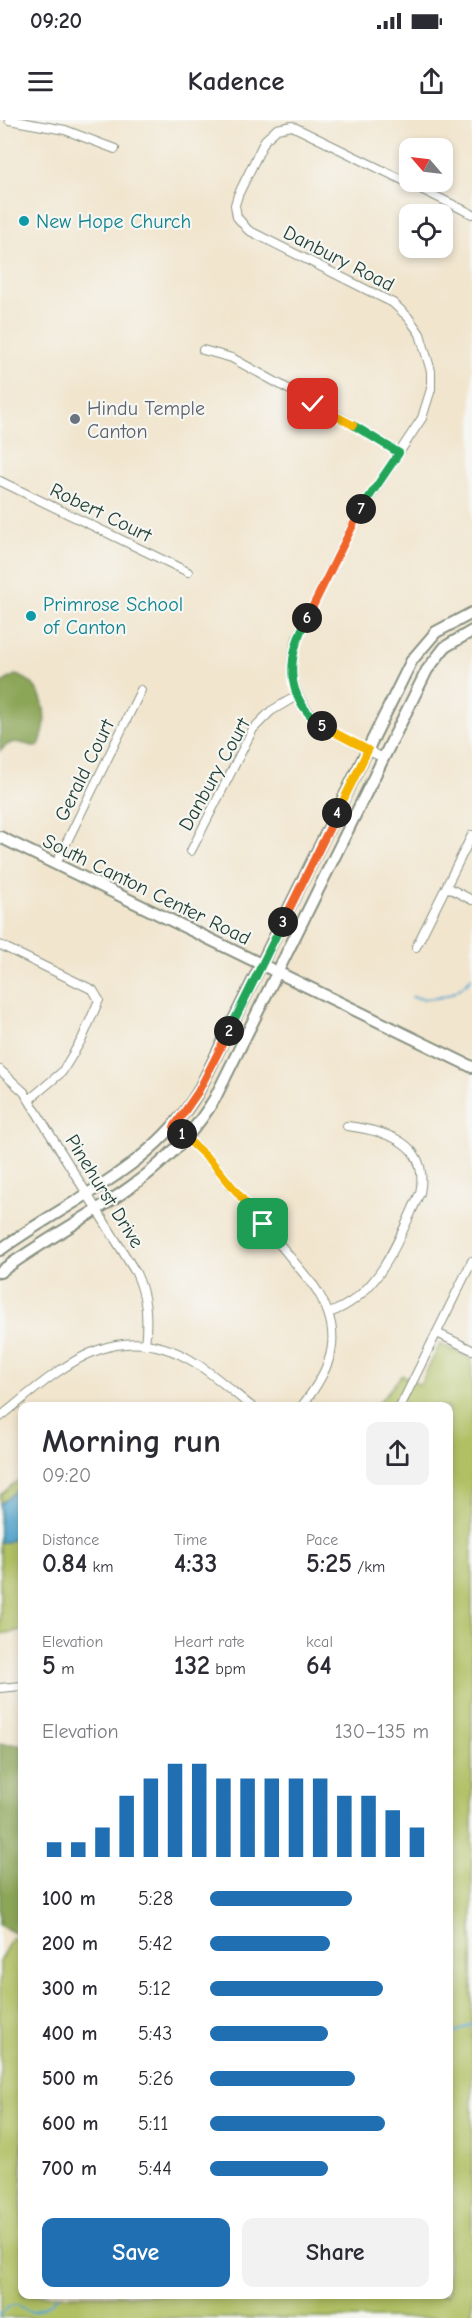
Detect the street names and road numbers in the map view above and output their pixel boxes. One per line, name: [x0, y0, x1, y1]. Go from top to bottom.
street label: Danbury Road: [279, 221, 398, 296]
street label: Robert Court: [46, 478, 156, 547]
street label: Danbury Court: [174, 713, 255, 835]
street label: Gerald Court: [50, 714, 120, 825]
street label: South Canton Center Road: [39, 829, 254, 950]
street label: Pinehurst Drive: [61, 1130, 149, 1252]

